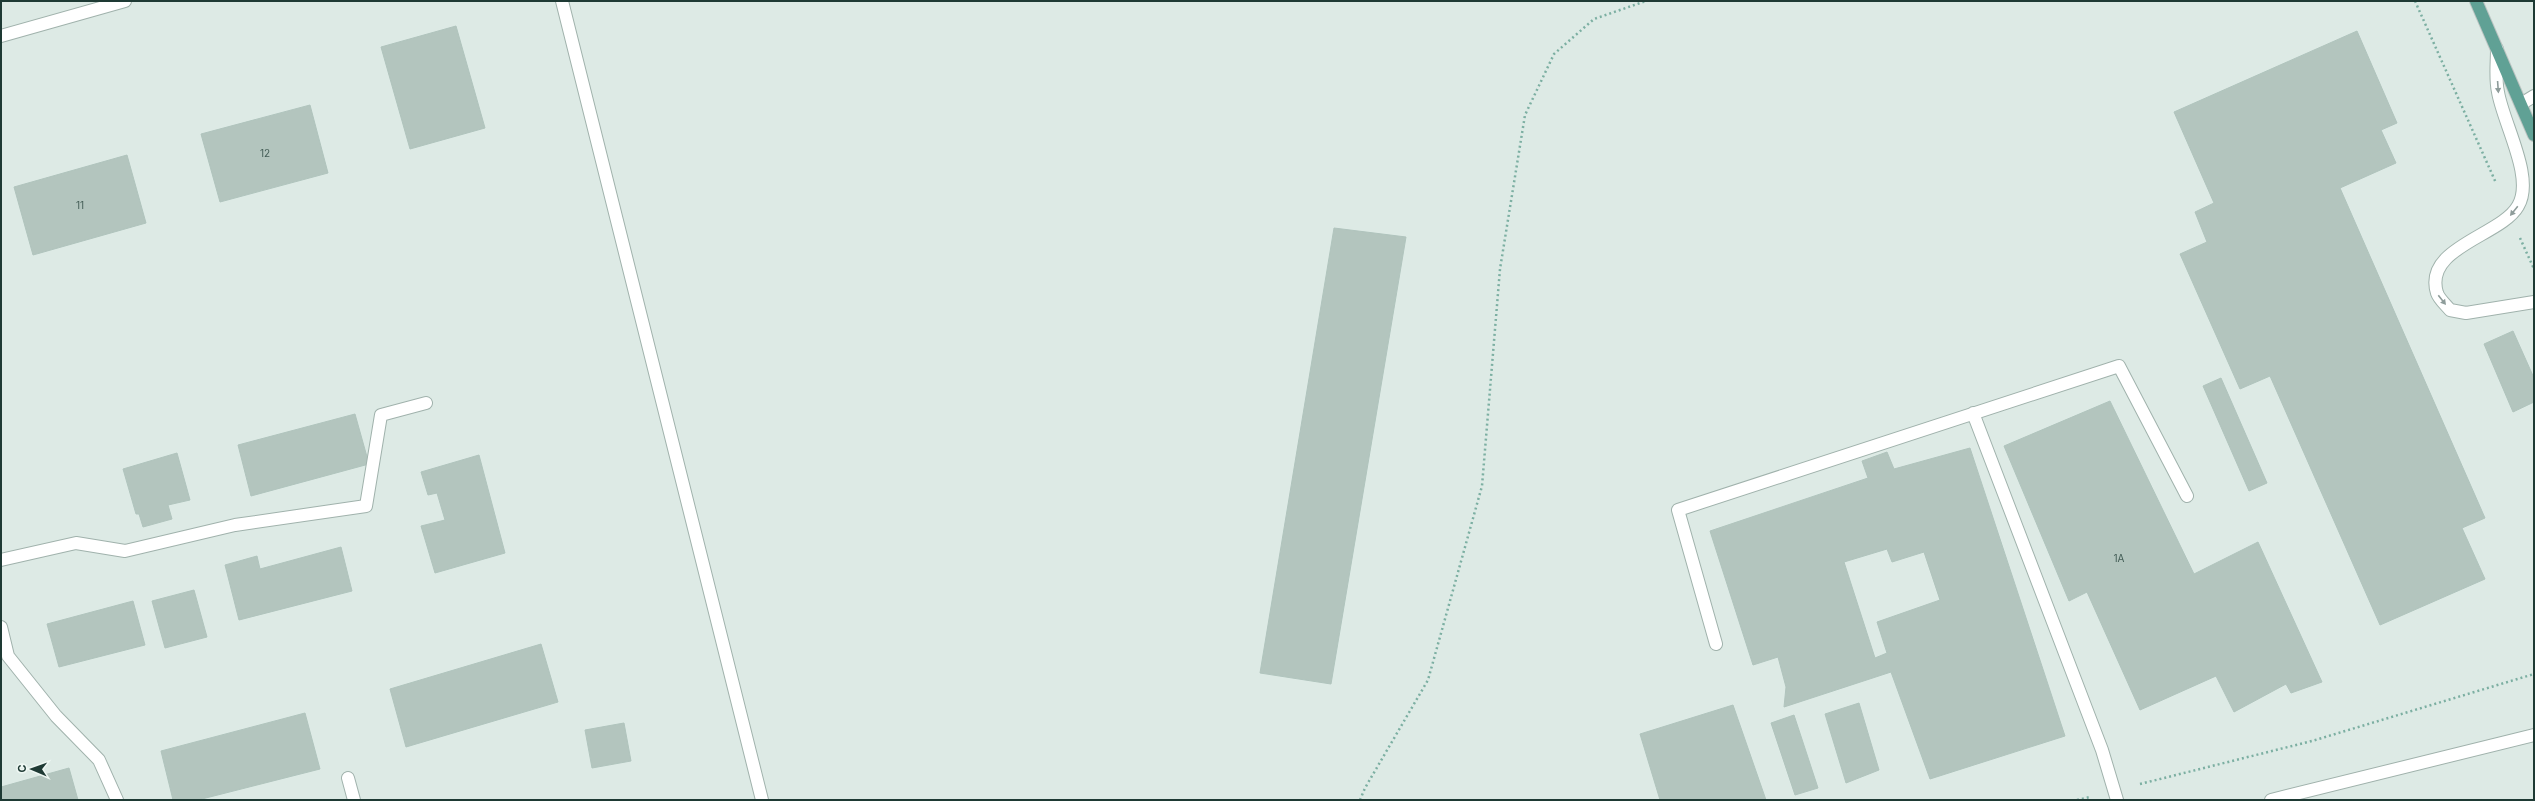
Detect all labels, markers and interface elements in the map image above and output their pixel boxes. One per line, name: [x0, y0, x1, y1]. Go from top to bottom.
one-way arrow: [2494, 81, 2501, 93]
house number: 12: [260, 147, 270, 159]
house number: 11: [76, 199, 84, 211]
one-way arrow: [2510, 206, 2519, 216]
one-way arrow: [2438, 295, 2446, 306]
house number: 1А: [2114, 552, 2125, 564]
north arrow: [12, 749, 52, 789]
text: С: [15, 764, 29, 773]

